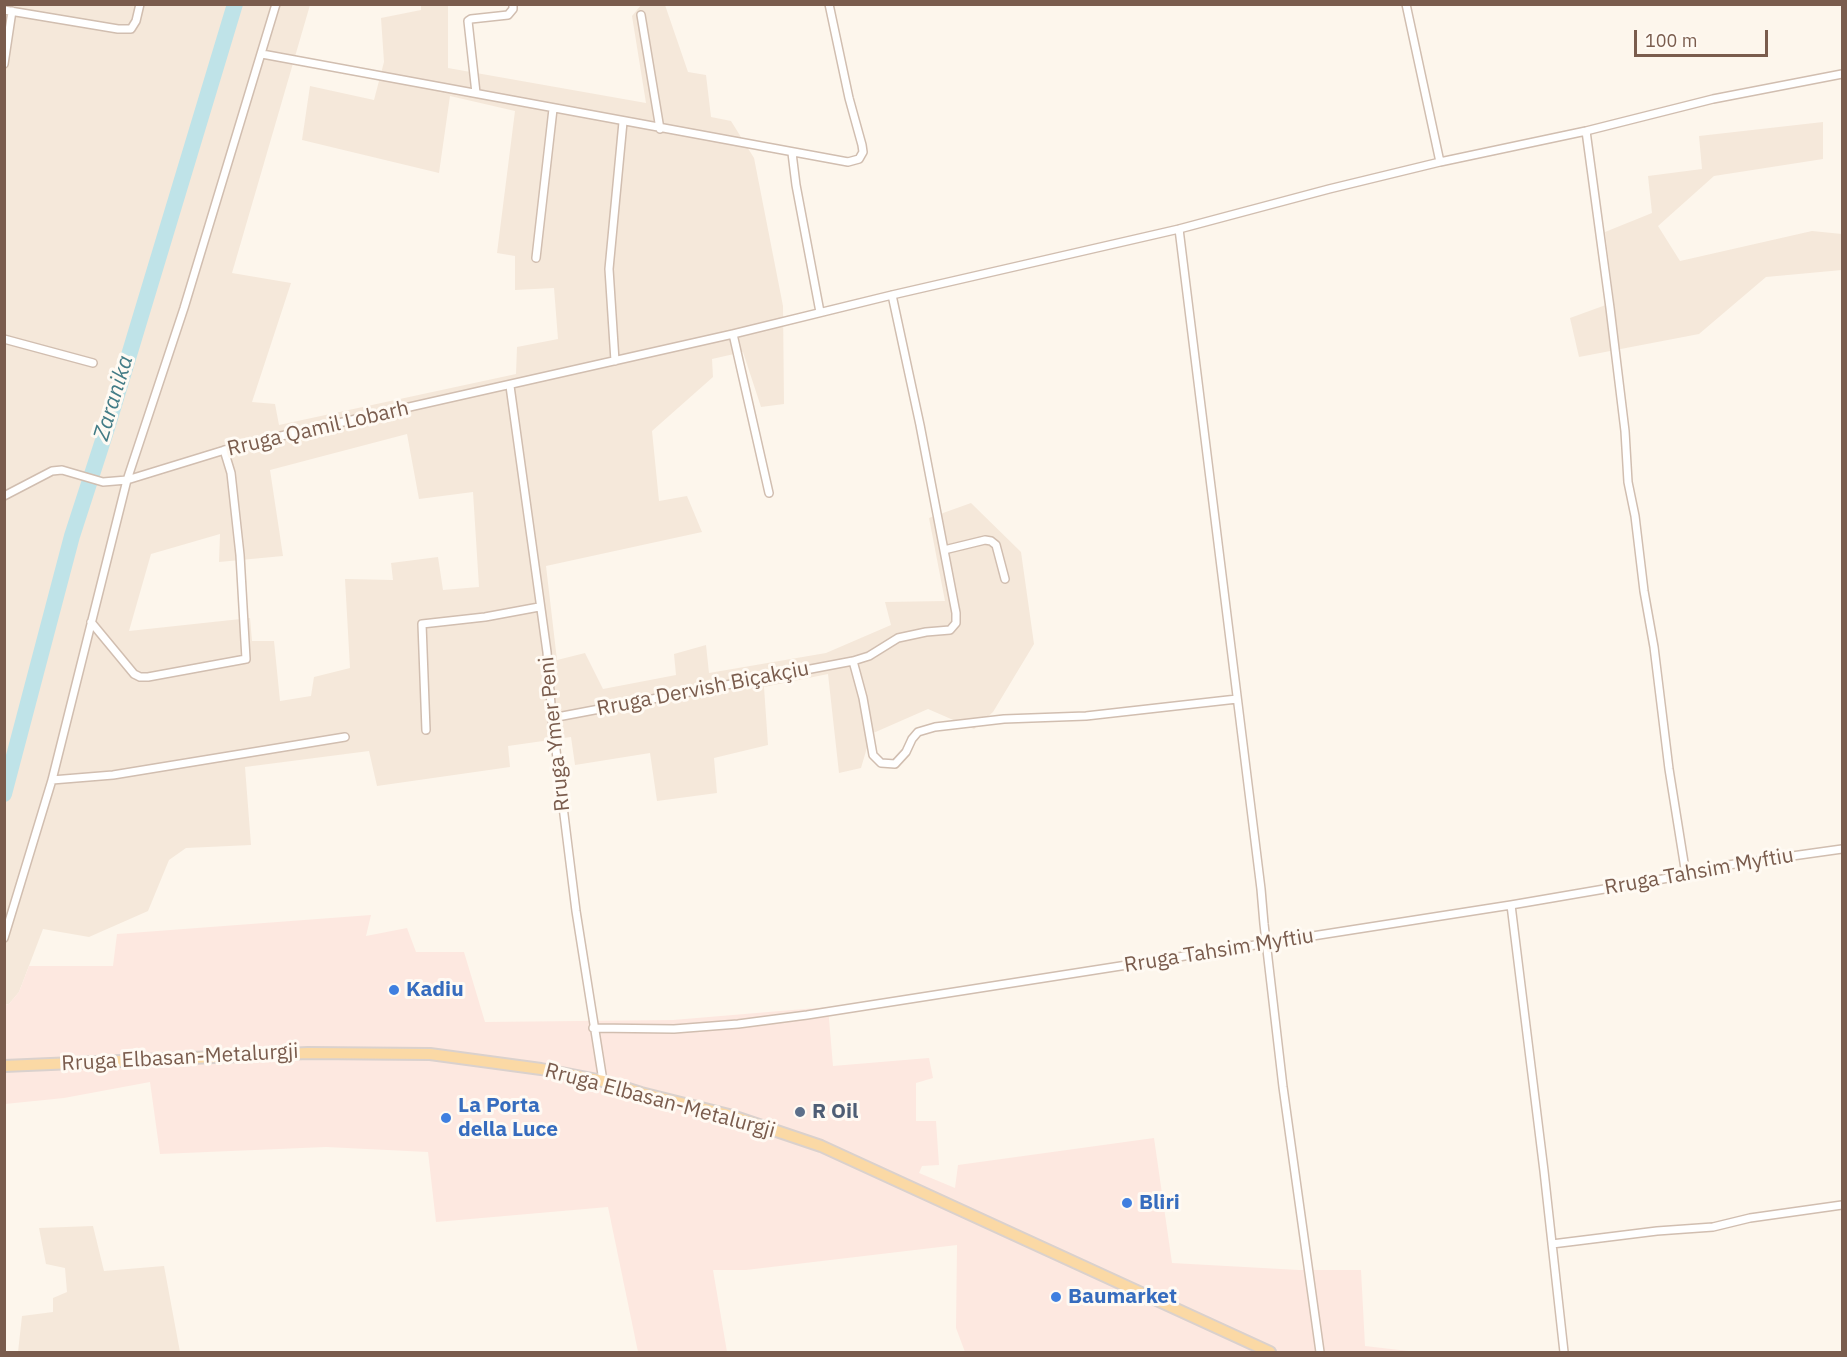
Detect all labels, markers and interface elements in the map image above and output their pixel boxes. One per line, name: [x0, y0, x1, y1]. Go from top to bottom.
scale bar: [1637, 18, 1770, 56]
text: 100 m: [1645, 29, 1697, 52]
water label: Zaranika: [89, 352, 139, 444]
street label: Rruga Qamil Lobarh: [225, 396, 411, 462]
street label: Rruga Ymer Peni: [534, 655, 576, 813]
street label: Rruga Dervish Biçakçiu: [595, 656, 811, 722]
street label: Rruga Tahsim Myftiu: [1602, 843, 1796, 901]
street label: Rruga Tahsim Myftiu: [1122, 924, 1316, 978]
place label: Kadiu: [406, 977, 464, 1003]
marker: Kadiu: [387, 983, 401, 997]
street label: Rruga Elbasan-Metalurgji: [61, 1039, 299, 1077]
street label: Rruga Elbasan-Metalurgji: [542, 1058, 778, 1144]
place label: La Porta della Luce: [458, 1093, 558, 1143]
place label: R Oil: [812, 1099, 858, 1125]
marker: R Oil: [793, 1105, 807, 1119]
marker: La Porta della Luce: [439, 1111, 453, 1125]
place label: Bliri: [1139, 1190, 1180, 1216]
marker: Bliri: [1120, 1196, 1134, 1210]
place label: Baumarket: [1068, 1284, 1177, 1310]
marker: Baumarket: [1049, 1290, 1063, 1304]

